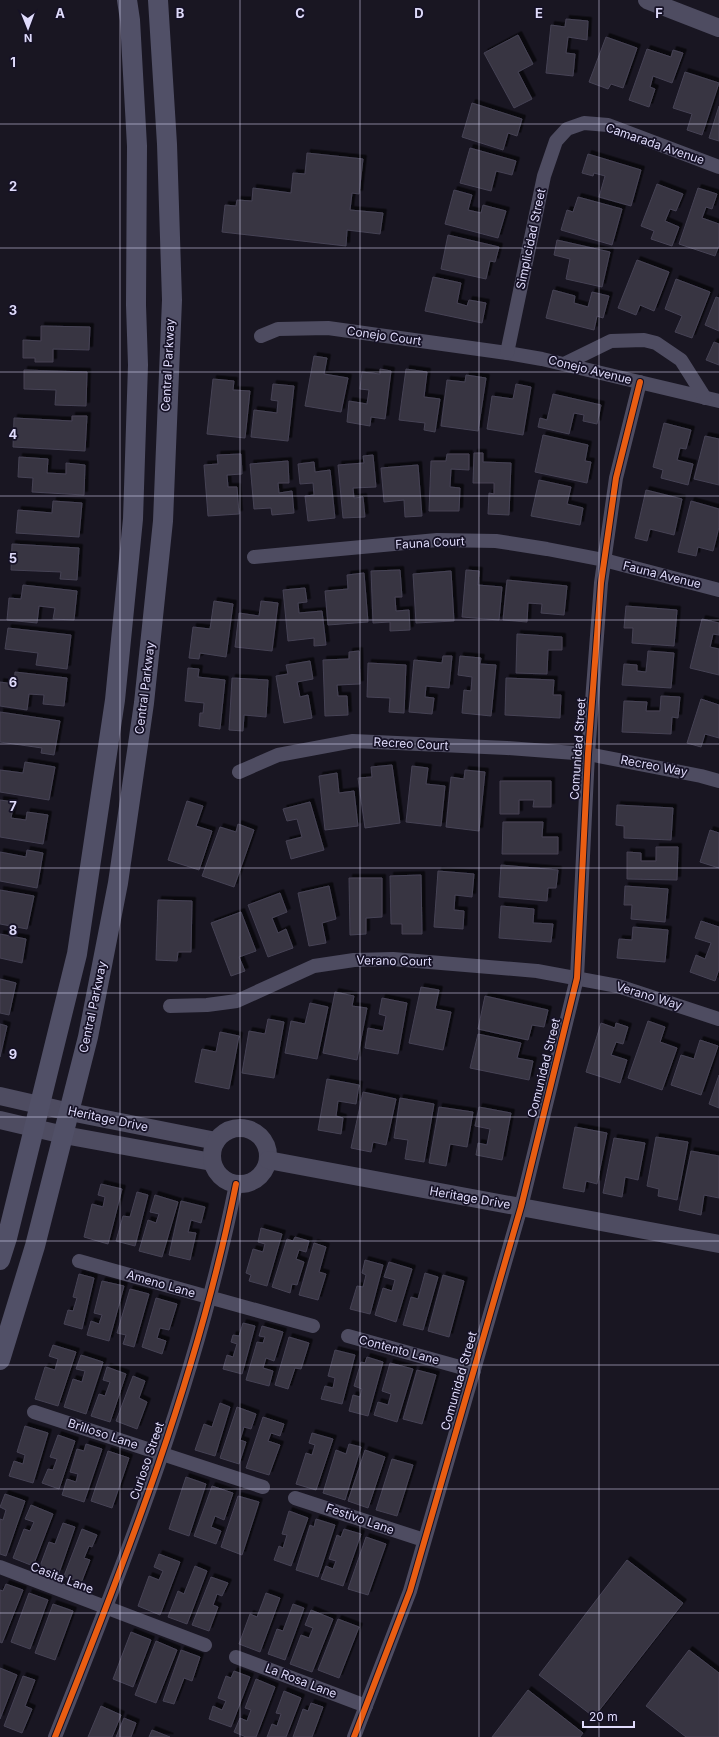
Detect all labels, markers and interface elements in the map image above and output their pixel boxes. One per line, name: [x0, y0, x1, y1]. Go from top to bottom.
text: A: [55, 5, 65, 21]
text: B: [176, 5, 185, 21]
text: C: [295, 5, 305, 21]
text: D: [414, 5, 424, 21]
text: E: [535, 5, 543, 21]
text: F: [655, 5, 663, 21]
north arrow: [8, 8, 48, 48]
text: N: [24, 31, 32, 45]
text: 1: [10, 54, 16, 70]
street label: Camarada Avenue: [604, 120, 707, 167]
text: 2: [9, 178, 17, 194]
street label: Simplicidad Street: [512, 187, 549, 291]
text: 3: [9, 302, 17, 318]
street label: Central Parkway: [158, 318, 177, 412]
street label: Conejo Court: [346, 323, 422, 348]
street label: Conejo Avenue: [547, 352, 634, 387]
text: 4: [9, 426, 18, 442]
street label: Fauna Court: [395, 533, 465, 552]
text: 5: [9, 550, 17, 566]
street label: Fauna Avenue: [622, 558, 703, 591]
street label: Central Parkway: [131, 641, 158, 735]
text: 6: [9, 674, 17, 690]
street label: Comunidad Street: [566, 697, 589, 800]
street label: Recreo Court: [373, 734, 449, 753]
street label: Recreo Way: [619, 752, 689, 779]
text: 7: [9, 798, 17, 814]
text: 8: [9, 922, 17, 938]
street label: Verano Court: [356, 952, 432, 969]
street label: Central Parkway: [75, 960, 110, 1054]
street label: Verano Way: [614, 978, 684, 1013]
street label: Comunidad Street: [524, 1016, 563, 1119]
text: 9: [9, 1046, 17, 1062]
street label: Heritage Drive: [67, 1103, 150, 1134]
street label: Heritage Drive: [429, 1183, 512, 1212]
street label: Ameno Lane: [125, 1267, 197, 1301]
street label: Comunidad Street: [437, 1330, 480, 1432]
street label: Contento Lane: [357, 1332, 441, 1367]
street label: Brilloso Lane: [66, 1415, 140, 1452]
street label: Curioso Street: [126, 1420, 167, 1502]
street label: Festivo Lane: [324, 1500, 396, 1537]
street label: Casita Lane: [28, 1559, 96, 1596]
street label: La Rosa Lane: [263, 1660, 339, 1701]
scale bar: [583, 1703, 634, 1729]
text: 20 m: [589, 1709, 618, 1724]

